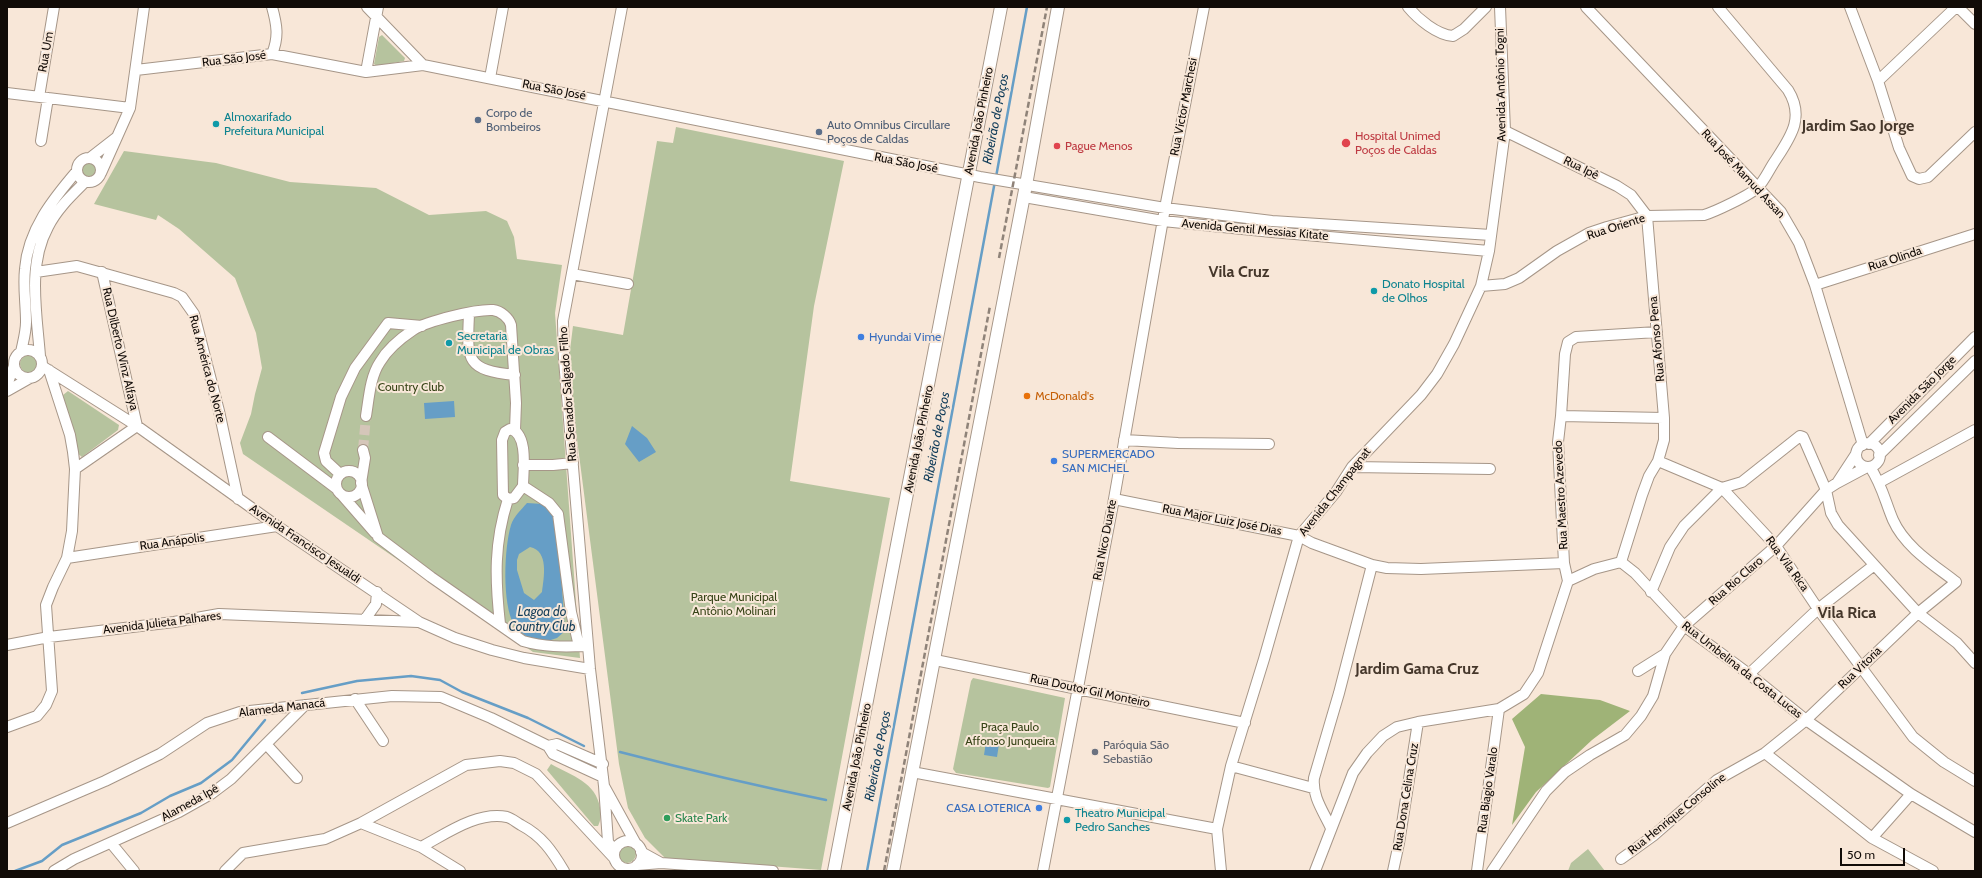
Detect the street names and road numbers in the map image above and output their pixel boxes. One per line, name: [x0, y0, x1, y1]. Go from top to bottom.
street label: Avenida Antônio Togni: [1493, 28, 1509, 142]
street label: Rua Um: [35, 31, 57, 73]
street label: Rua São José: [201, 48, 267, 70]
street label: Rua Victor Marchesi: [1167, 57, 1201, 157]
street label: Avenida João Pinheiro: [962, 66, 996, 176]
street label: Rua São José: [521, 77, 587, 103]
street label: Rua José Mamud Assan: [1698, 126, 1788, 222]
street label: Rua São José: [873, 150, 939, 176]
street label: Rua Ipê: [1561, 153, 1601, 183]
street label: Rua Oriente: [1585, 211, 1647, 243]
street label: Avenida Gentil Messias Kitate: [1181, 216, 1329, 244]
street label: Rua Olinda: [1866, 244, 1924, 274]
street label: Rua Dilberto Winz Alfaya: [99, 286, 141, 412]
street label: Rua Afonso Pena: [1646, 296, 1668, 382]
street label: Rua América do Norte: [186, 314, 228, 424]
street label: Rua Senador Salgado Filho: [556, 326, 580, 462]
street label: Avenida São Jorge: [1885, 353, 1959, 427]
street label: Avenida João Pinheiro: [902, 384, 936, 494]
street label: Rua Maestro Azevedo: [1551, 440, 1571, 550]
street label: Avenida Champagnat: [1296, 445, 1374, 539]
street label: Rua Nico Duarte: [1090, 498, 1120, 582]
street label: Avenida Francisco Jesualdi: [247, 501, 363, 587]
street label: Rua Major Luiz José Dias: [1161, 501, 1283, 539]
street label: Rua Anápolis: [139, 530, 205, 554]
street label: Rua Vila Rica: [1762, 534, 1812, 594]
street label: Rua Rio Claro: [1706, 554, 1766, 608]
street label: Avenida Julieta Palhares: [102, 609, 222, 637]
street label: Rua Umbelina da Costa Lucas: [1679, 618, 1805, 722]
street label: Rua Vitoria: [1835, 644, 1885, 692]
street label: Rua Doutor Gil Monteiro: [1029, 671, 1151, 711]
street label: Alameda Manacá: [238, 696, 326, 720]
street label: Avenida João Pinheiro: [840, 702, 874, 812]
street label: Rua Dona Celina Cruz: [1390, 742, 1422, 852]
street label: Rua Biagio Varalo: [1475, 746, 1501, 834]
street label: Rua Henrique Consoline: [1625, 770, 1729, 858]
street label: Alameda Ipê: [159, 781, 221, 825]

